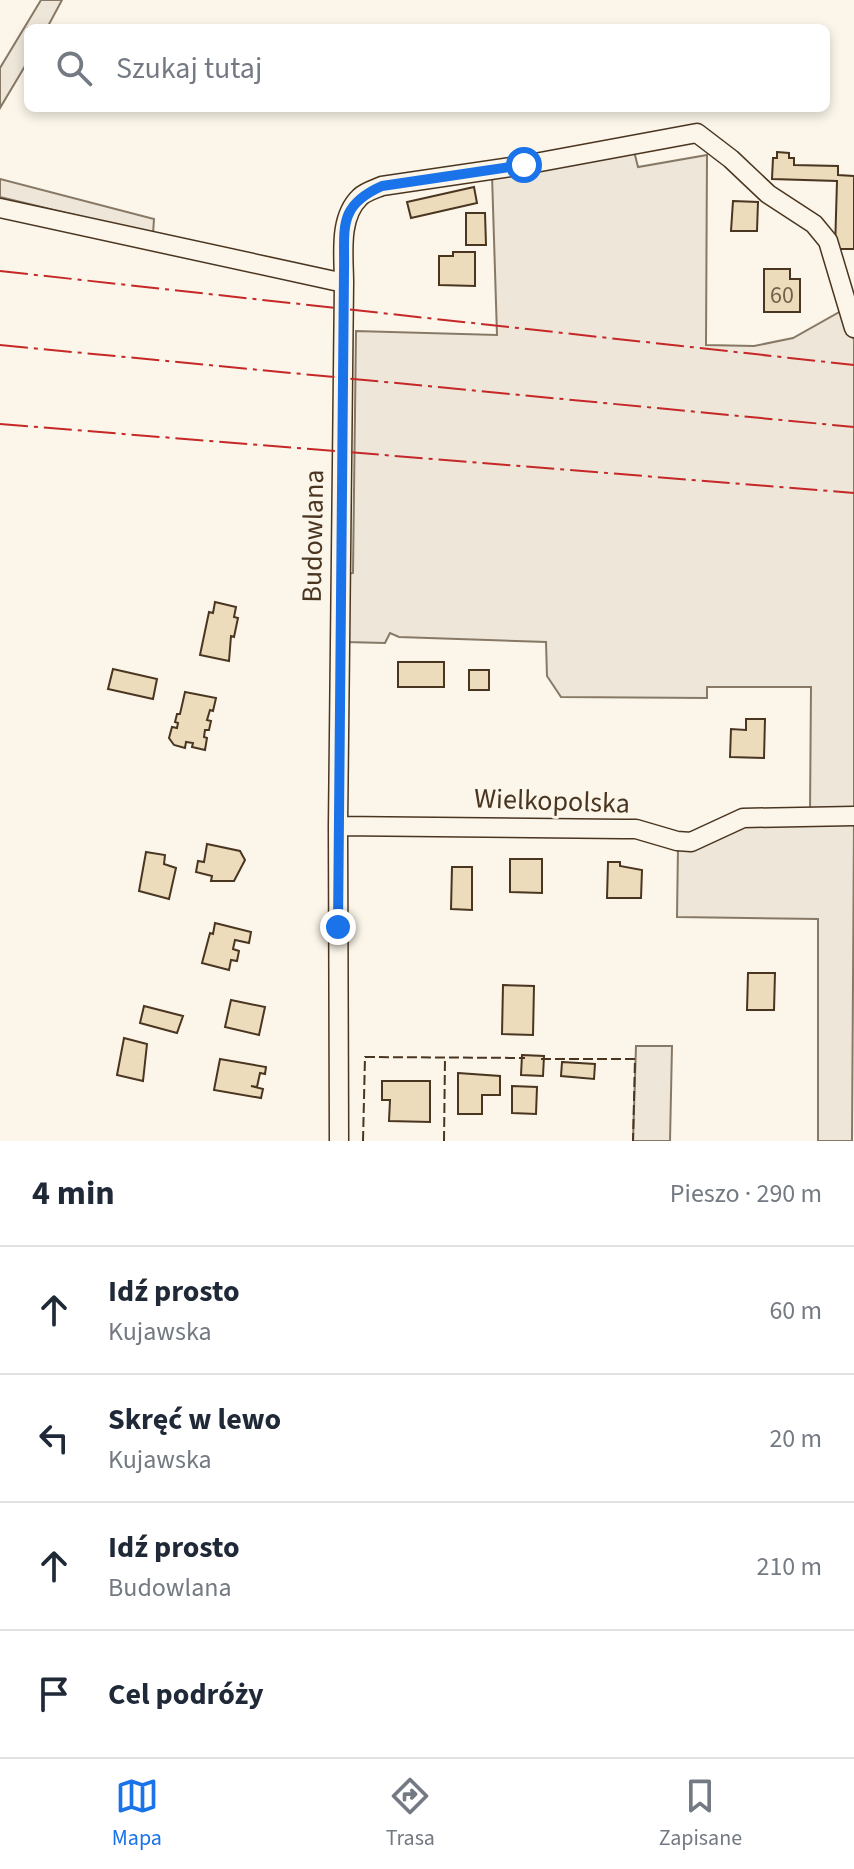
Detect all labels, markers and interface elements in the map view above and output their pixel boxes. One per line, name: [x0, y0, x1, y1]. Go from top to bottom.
search box: [24, 24, 830, 112]
icon: search: [52, 46, 96, 90]
text: Szukaj tutaj: [116, 47, 262, 90]
route start: [506, 147, 542, 183]
house number: 60: [770, 278, 794, 313]
street label: Budowlana: [292, 469, 334, 603]
street label: Wielkopolska: [473, 778, 631, 824]
route end: [320, 909, 356, 945]
text: 4 min: [32, 1169, 115, 1218]
text: Pieszo · 290 m: [670, 1175, 822, 1212]
text: Idź prosto: [108, 1270, 240, 1313]
icon: ahead: [32, 1288, 76, 1332]
text: 60 m: [769, 1292, 822, 1329]
text: Kujawska: [108, 1313, 212, 1350]
text: Skręć w lewo: [108, 1398, 281, 1441]
icon: left: [32, 1416, 76, 1460]
text: 20 m: [769, 1420, 822, 1457]
text: Kujawska: [108, 1441, 212, 1478]
text: Idź prosto: [108, 1526, 240, 1569]
icon: ahead: [32, 1544, 76, 1588]
text: 210 m: [756, 1548, 822, 1585]
text: Budowlana: [108, 1569, 232, 1606]
icon: arrive: [32, 1672, 76, 1716]
text: Cel podróży: [108, 1673, 264, 1716]
tab: Mapa: [112, 1774, 162, 1854]
tab: Trasa: [386, 1774, 435, 1854]
tab: Zapisane: [659, 1774, 742, 1854]

